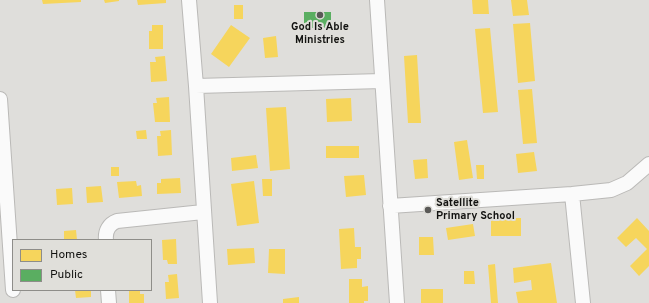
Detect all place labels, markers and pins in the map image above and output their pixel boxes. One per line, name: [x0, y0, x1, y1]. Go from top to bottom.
marker: God Is Able Ministries: [315, 10, 325, 20]
place label: God Is Able Ministries: [291, 21, 349, 47]
place label: Satellite Primary School: [436, 197, 515, 223]
marker: Satellite Primary School: [423, 205, 433, 215]

